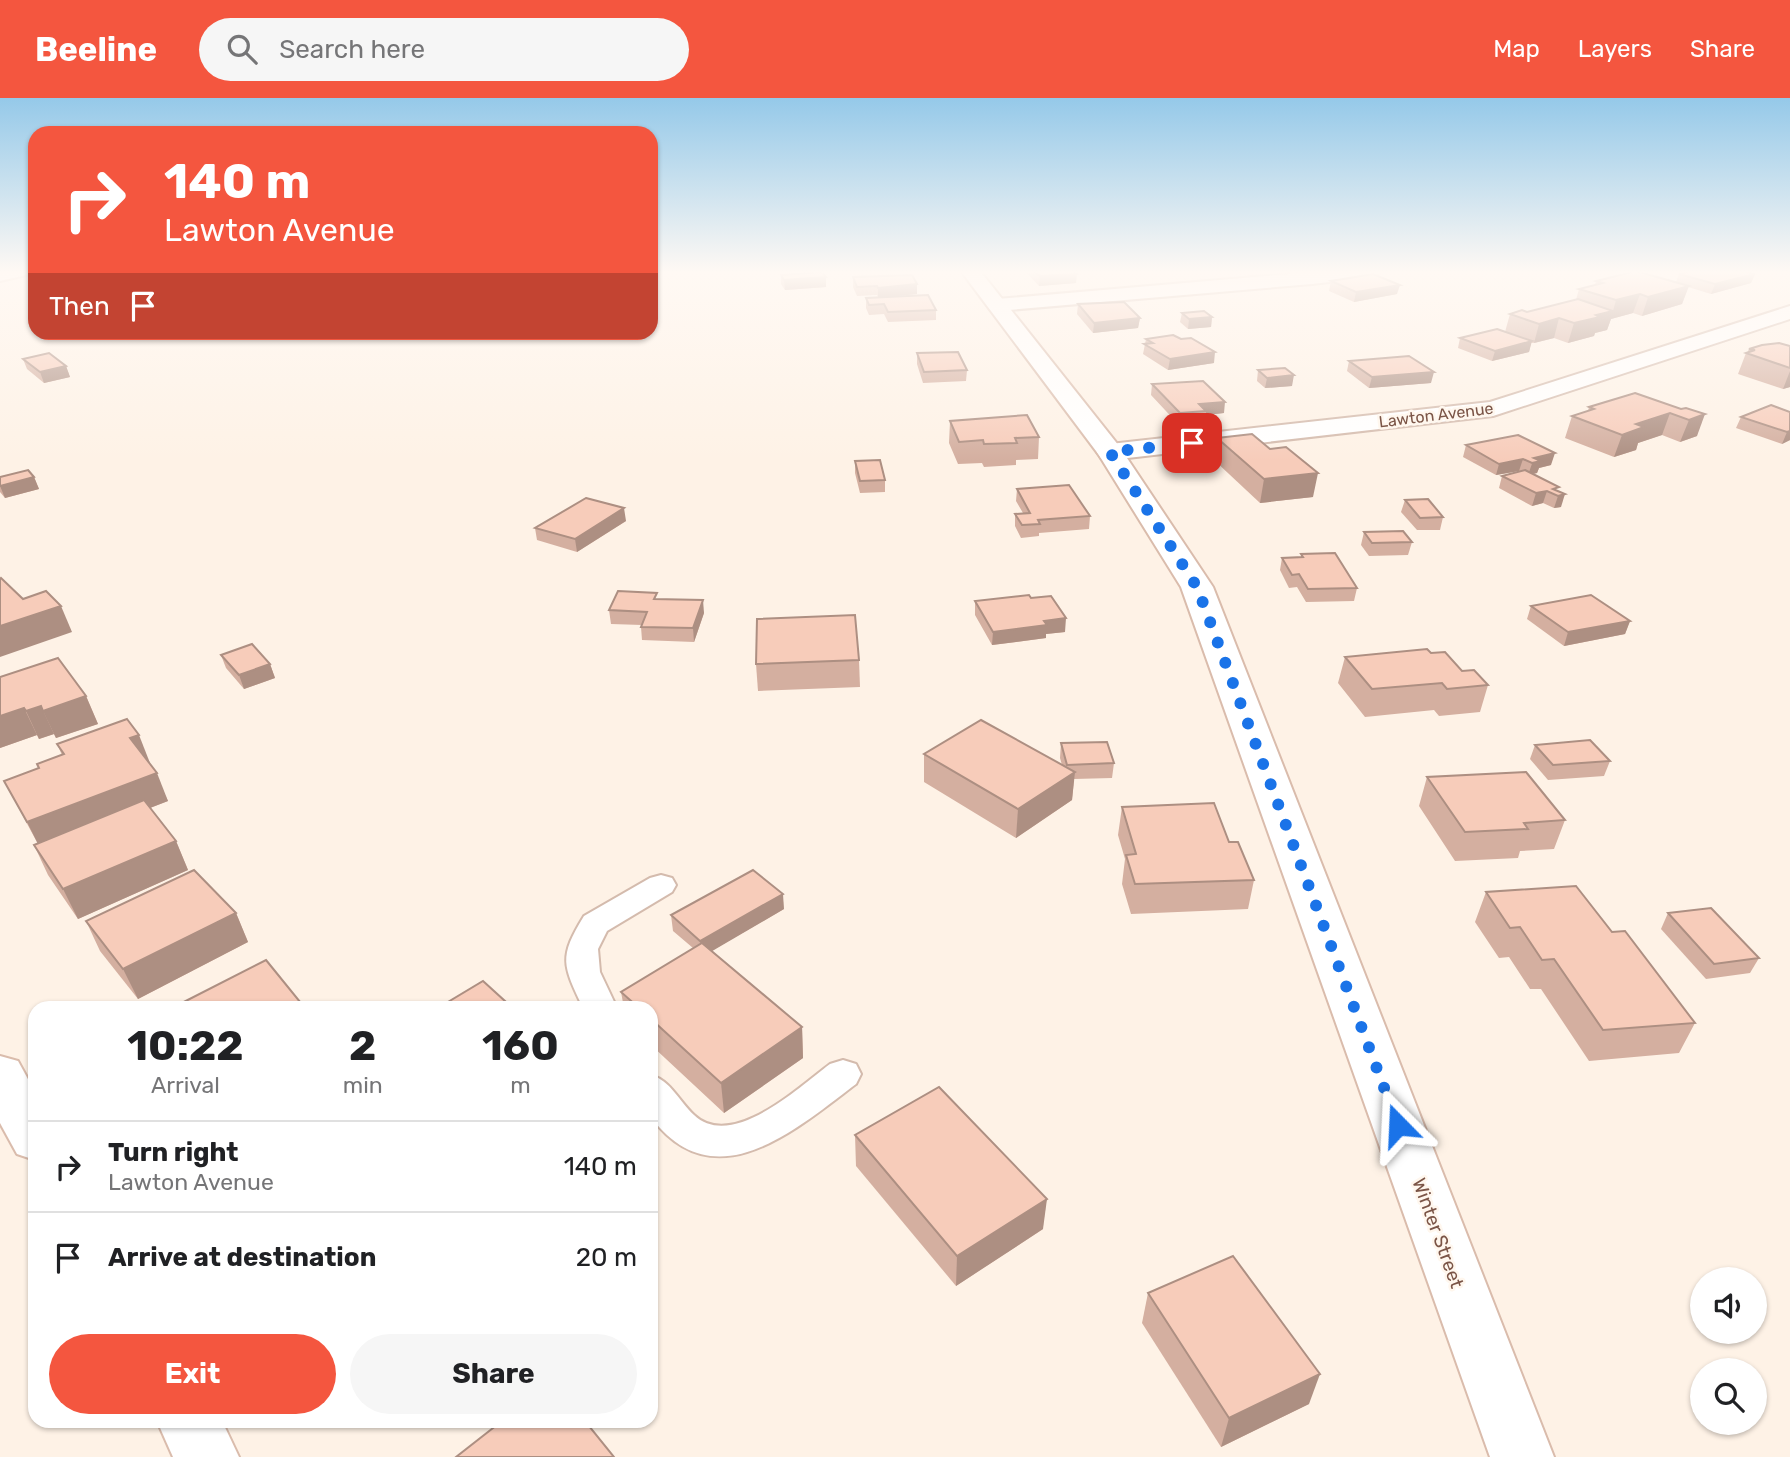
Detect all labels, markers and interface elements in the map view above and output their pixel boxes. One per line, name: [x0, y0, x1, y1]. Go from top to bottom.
search box: [199, 18, 689, 81]
text: Beeline: [35, 30, 157, 69]
icon: search: [223, 30, 261, 68]
text: Search here: [279, 34, 425, 65]
text: Map: [1493, 35, 1540, 63]
text: Layers: [1578, 35, 1652, 63]
text: Share: [1690, 35, 1755, 63]
text: 140 m: [164, 152, 310, 210]
icon: right: [49, 154, 140, 245]
text: Lawton Avenue: [164, 211, 395, 249]
icon: arrive: [124, 287, 162, 325]
text: Then: [49, 291, 110, 322]
street label: Lawton Avenue: [1378, 399, 1494, 431]
pin: [1162, 413, 1222, 473]
icon: arrive: [1173, 424, 1211, 462]
text: 10:22: [127, 1021, 244, 1071]
text: 2: [349, 1021, 376, 1071]
text: 160: [482, 1021, 559, 1071]
text: Arrival: [151, 1071, 220, 1099]
text: min: [343, 1071, 383, 1099]
text: m: [510, 1071, 531, 1099]
position arrow: [1361, 1088, 1435, 1162]
text: Turn right: [108, 1137, 238, 1168]
icon: right: [49, 1148, 87, 1186]
text: 140 m: [564, 1151, 637, 1182]
text: Lawton Avenue: [108, 1168, 274, 1196]
street label: Winter Street: [1407, 1175, 1469, 1292]
icon: arrive: [49, 1239, 87, 1277]
text: Arrive at destination: [108, 1242, 376, 1273]
text: 20 m: [576, 1242, 637, 1273]
map controls: [1690, 1267, 1767, 1435]
button: sound: [1690, 1267, 1767, 1344]
button: Exit: [49, 1334, 336, 1414]
button: Share: [350, 1334, 637, 1414]
button: search: [1690, 1358, 1767, 1435]

